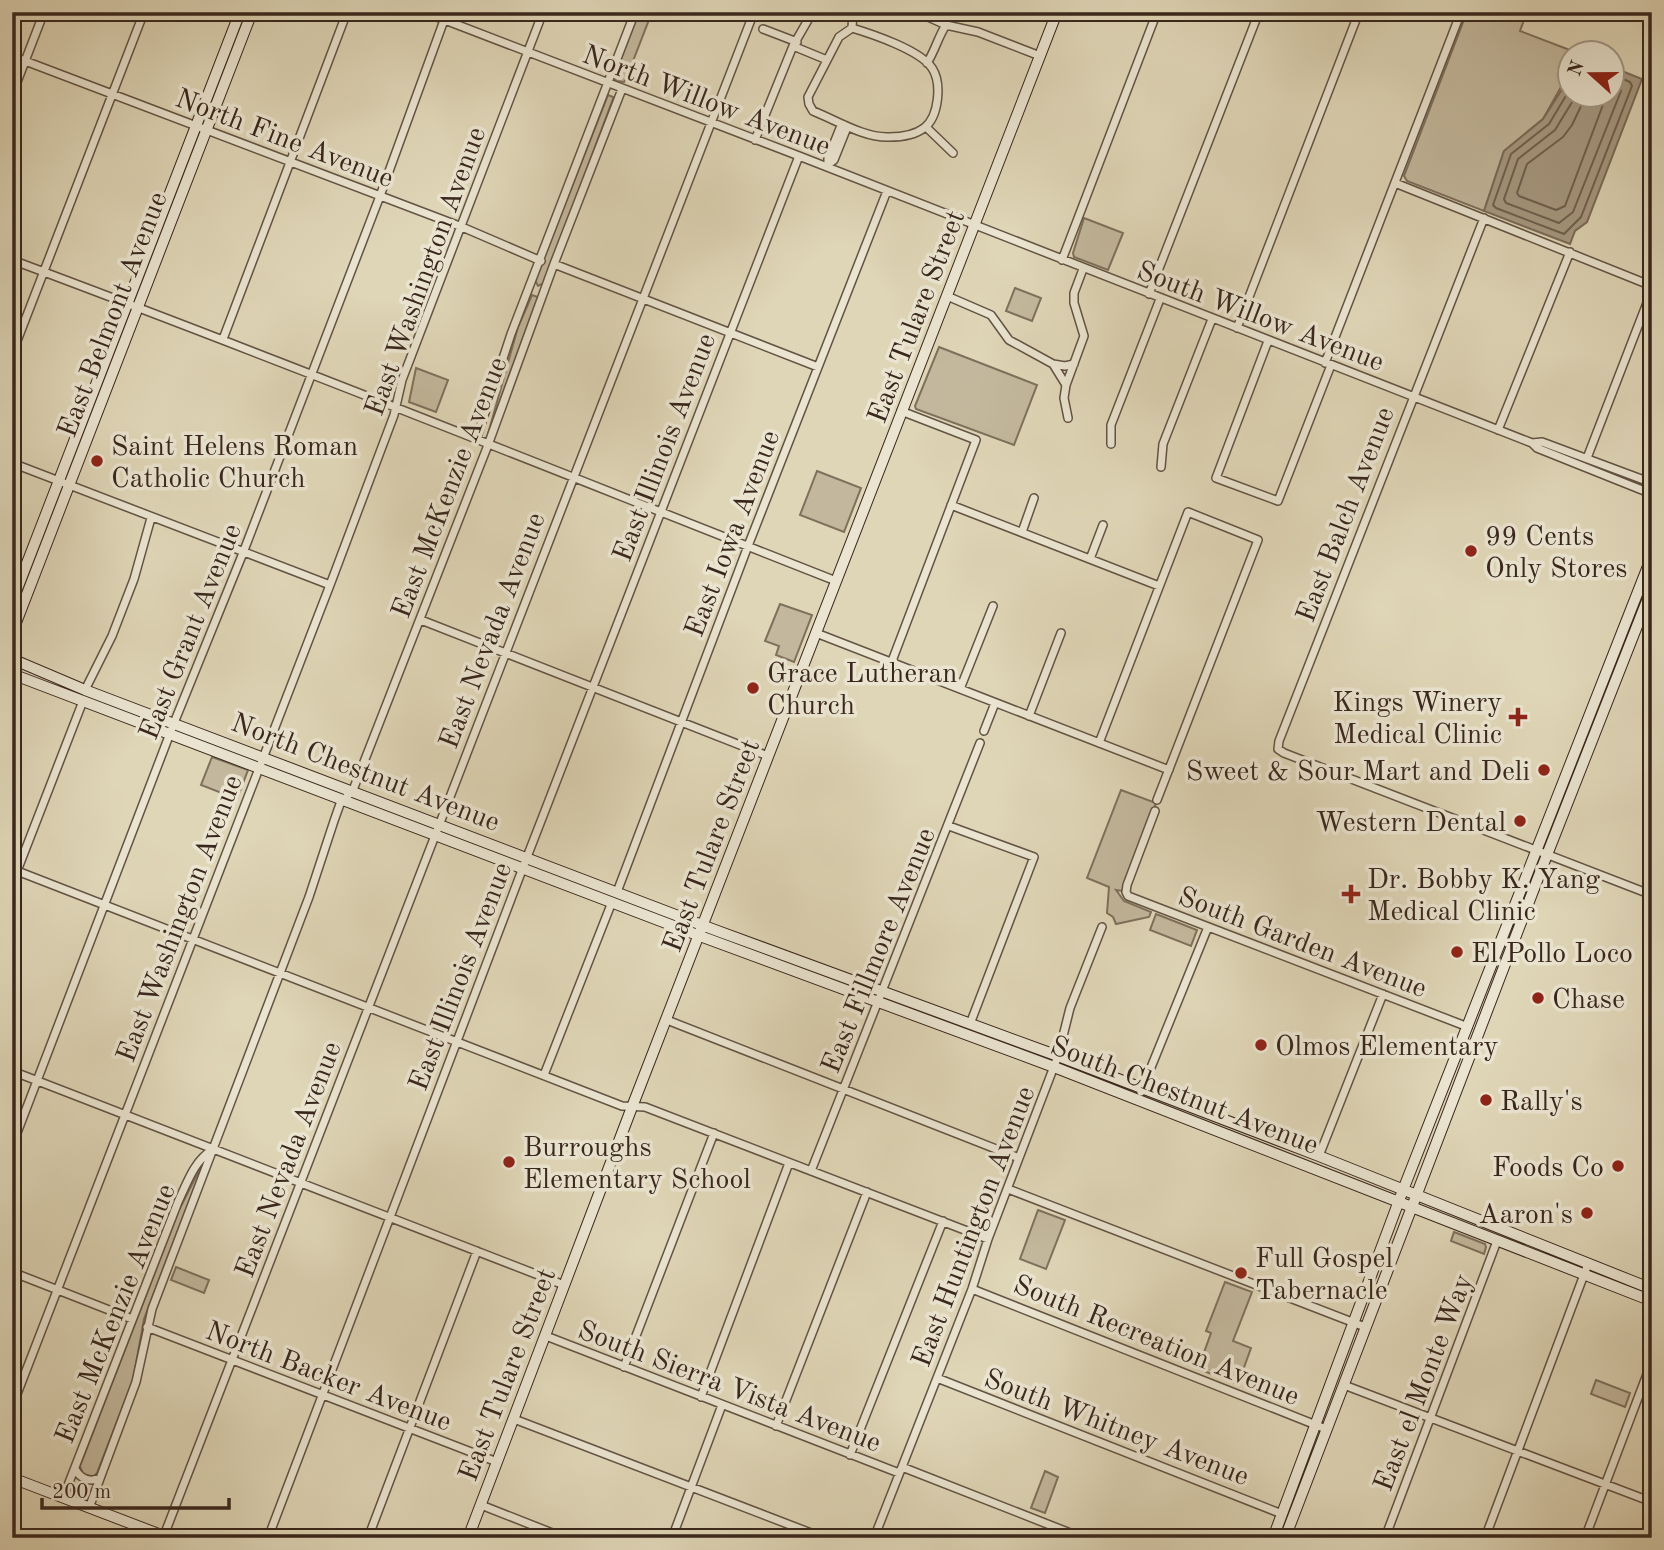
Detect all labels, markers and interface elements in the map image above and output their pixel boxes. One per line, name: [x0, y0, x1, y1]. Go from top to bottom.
north arrow: [1556, 38, 1626, 108]
street label: North Willow Avenue: [578, 42, 834, 162]
text: N: [1566, 58, 1589, 79]
street label: North Fine Avenue: [171, 85, 397, 194]
street label: East Washington Avenue: [361, 124, 492, 420]
street label: East Belmont Avenue: [54, 188, 174, 442]
street label: East Tulare Street: [864, 207, 971, 427]
street label: South Willow Avenue: [1132, 258, 1387, 378]
street label: East Illinois Avenue: [609, 330, 722, 566]
street label: East McKenzie Avenue: [388, 354, 514, 623]
street label: East Balch Avenue: [1293, 404, 1401, 626]
street label: East Iowa Avenue: [682, 427, 786, 641]
place label: Saint Helens Roman Catholic Church: [111, 434, 358, 494]
marker: Saint Helens Roman Catholic Church: [89, 453, 105, 469]
street label: East Nevada Avenue: [436, 509, 552, 753]
street label: East Grant Avenue: [136, 520, 248, 744]
place label: 99 Cents Only Stores: [1485, 524, 1628, 584]
marker: 99 Cents Only Stores: [1463, 543, 1479, 559]
place label: Grace Lutheran Church: [767, 661, 957, 721]
marker: Grace Lutheran Church: [745, 680, 761, 696]
place label: Kings Winery Medical Clinic: [1332, 690, 1502, 750]
marker: Kings Winery Medical Clinic: [1508, 707, 1528, 727]
street label: North Chestnut Avenue: [227, 710, 503, 838]
street label: East Tulare Street: [659, 736, 766, 956]
place label: Sweet & Sour Mart and Deli: [1186, 759, 1530, 787]
marker: Sweet & Sour Mart and Deli: [1536, 762, 1552, 778]
street label: East Washington Avenue: [113, 772, 249, 1067]
place label: Western Dental: [1316, 810, 1506, 838]
marker: Western Dental: [1512, 813, 1528, 829]
street label: East Fillmore Avenue: [818, 825, 942, 1078]
street label: East Illinois Avenue: [405, 859, 518, 1095]
place label: Dr. Bobby K. Yang Medical Clinic: [1367, 867, 1600, 927]
street label: South Garden Avenue: [1174, 883, 1430, 1004]
marker: Dr. Bobby K. Yang Medical Clinic: [1341, 884, 1361, 904]
place label: El Pollo Loco: [1471, 941, 1633, 969]
marker: El Pollo Loco: [1449, 944, 1465, 960]
place label: Chase: [1552, 987, 1625, 1015]
marker: Chase: [1530, 990, 1546, 1006]
street label: South Chestnut Avenue: [1046, 1033, 1322, 1161]
place label: Olmos Elementary: [1275, 1034, 1498, 1062]
marker: Olmos Elementary: [1253, 1037, 1269, 1053]
street label: East Nevada Avenue: [232, 1038, 348, 1282]
street label: East Huntington Avenue: [908, 1083, 1041, 1371]
place label: Rally's: [1500, 1089, 1583, 1117]
marker: Rally's: [1478, 1092, 1494, 1108]
place label: Burroughs Elementary School: [523, 1135, 751, 1195]
marker: Burroughs Elementary School: [501, 1154, 517, 1170]
place label: Foods Co: [1492, 1155, 1604, 1183]
marker: Foods Co: [1610, 1158, 1626, 1174]
street label: East McKenzie Avenue: [52, 1180, 182, 1448]
place label: Aaron's: [1478, 1202, 1573, 1230]
marker: Aaron's: [1579, 1205, 1595, 1221]
place label: Full Gospel Tabernacle: [1255, 1246, 1393, 1306]
street label: East Tulare Street: [455, 1265, 562, 1485]
marker: Full Gospel Tabernacle: [1233, 1265, 1249, 1281]
street label: East el Monte Way: [1370, 1270, 1479, 1496]
street label: South Recreation Avenue: [1009, 1272, 1303, 1412]
street label: South Sierra Vista Avenue: [574, 1317, 884, 1459]
street label: North Backer Avenue: [201, 1318, 455, 1438]
street label: South Whitney Avenue: [980, 1365, 1252, 1492]
scale bar: [42, 1466, 229, 1510]
text: 200 m: [52, 1482, 111, 1503]

